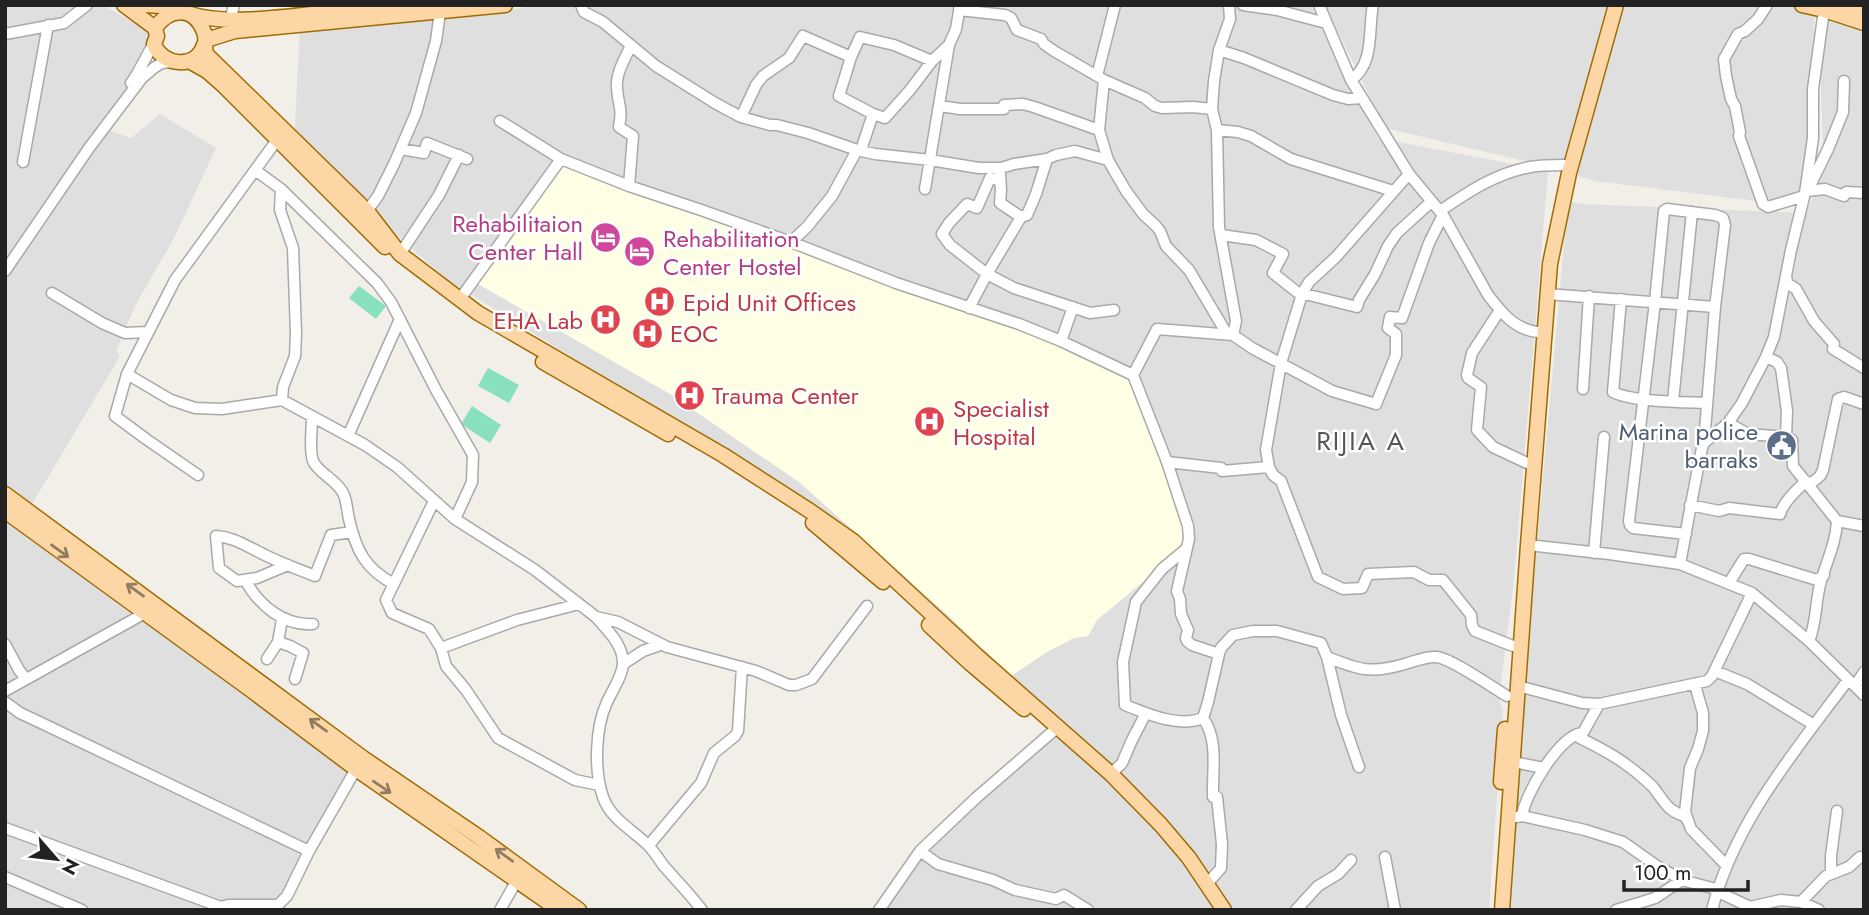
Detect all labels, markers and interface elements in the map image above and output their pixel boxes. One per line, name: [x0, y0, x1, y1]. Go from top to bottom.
place label: Rehabilitaion Center Hall: [452, 206, 583, 269]
hotel icon: Rehabilitaion Center Hall: [589, 220, 623, 254]
place label: Rehabilitation Center Hostel: [663, 221, 802, 284]
hotel icon: Rehabilitation Center Hostel: [623, 235, 657, 269]
hospital icon: Epid Unit Offices: [643, 285, 677, 319]
place label: Epid Unit Offices: [683, 285, 856, 320]
place label: EHA Lab: [494, 303, 583, 338]
hospital icon: EHA Lab: [589, 303, 623, 337]
hospital icon: EOC: [630, 316, 664, 350]
place label: EOC: [670, 316, 719, 351]
hospital icon: Trauma Center: [672, 378, 706, 412]
place label: Trauma Center: [712, 378, 860, 413]
place label: Specialist Hospital: [953, 391, 1049, 454]
hospital icon: Specialist Hospital: [913, 405, 947, 439]
place label: Marina police barraks: [1619, 414, 1758, 477]
district label: RIJIA A: [1316, 422, 1406, 460]
public building icon: Marina police barraks: [1764, 428, 1798, 462]
one-way arrow: [50, 544, 69, 558]
one-way arrow: [126, 582, 145, 597]
one-way arrow: [309, 717, 328, 732]
one-way arrow: [372, 780, 391, 794]
north arrow: [21, 824, 91, 894]
one-way arrow: [495, 848, 514, 862]
scale bar: [1624, 848, 1748, 892]
text: N: [55, 854, 86, 880]
text: 100 m: [1634, 858, 1691, 888]

